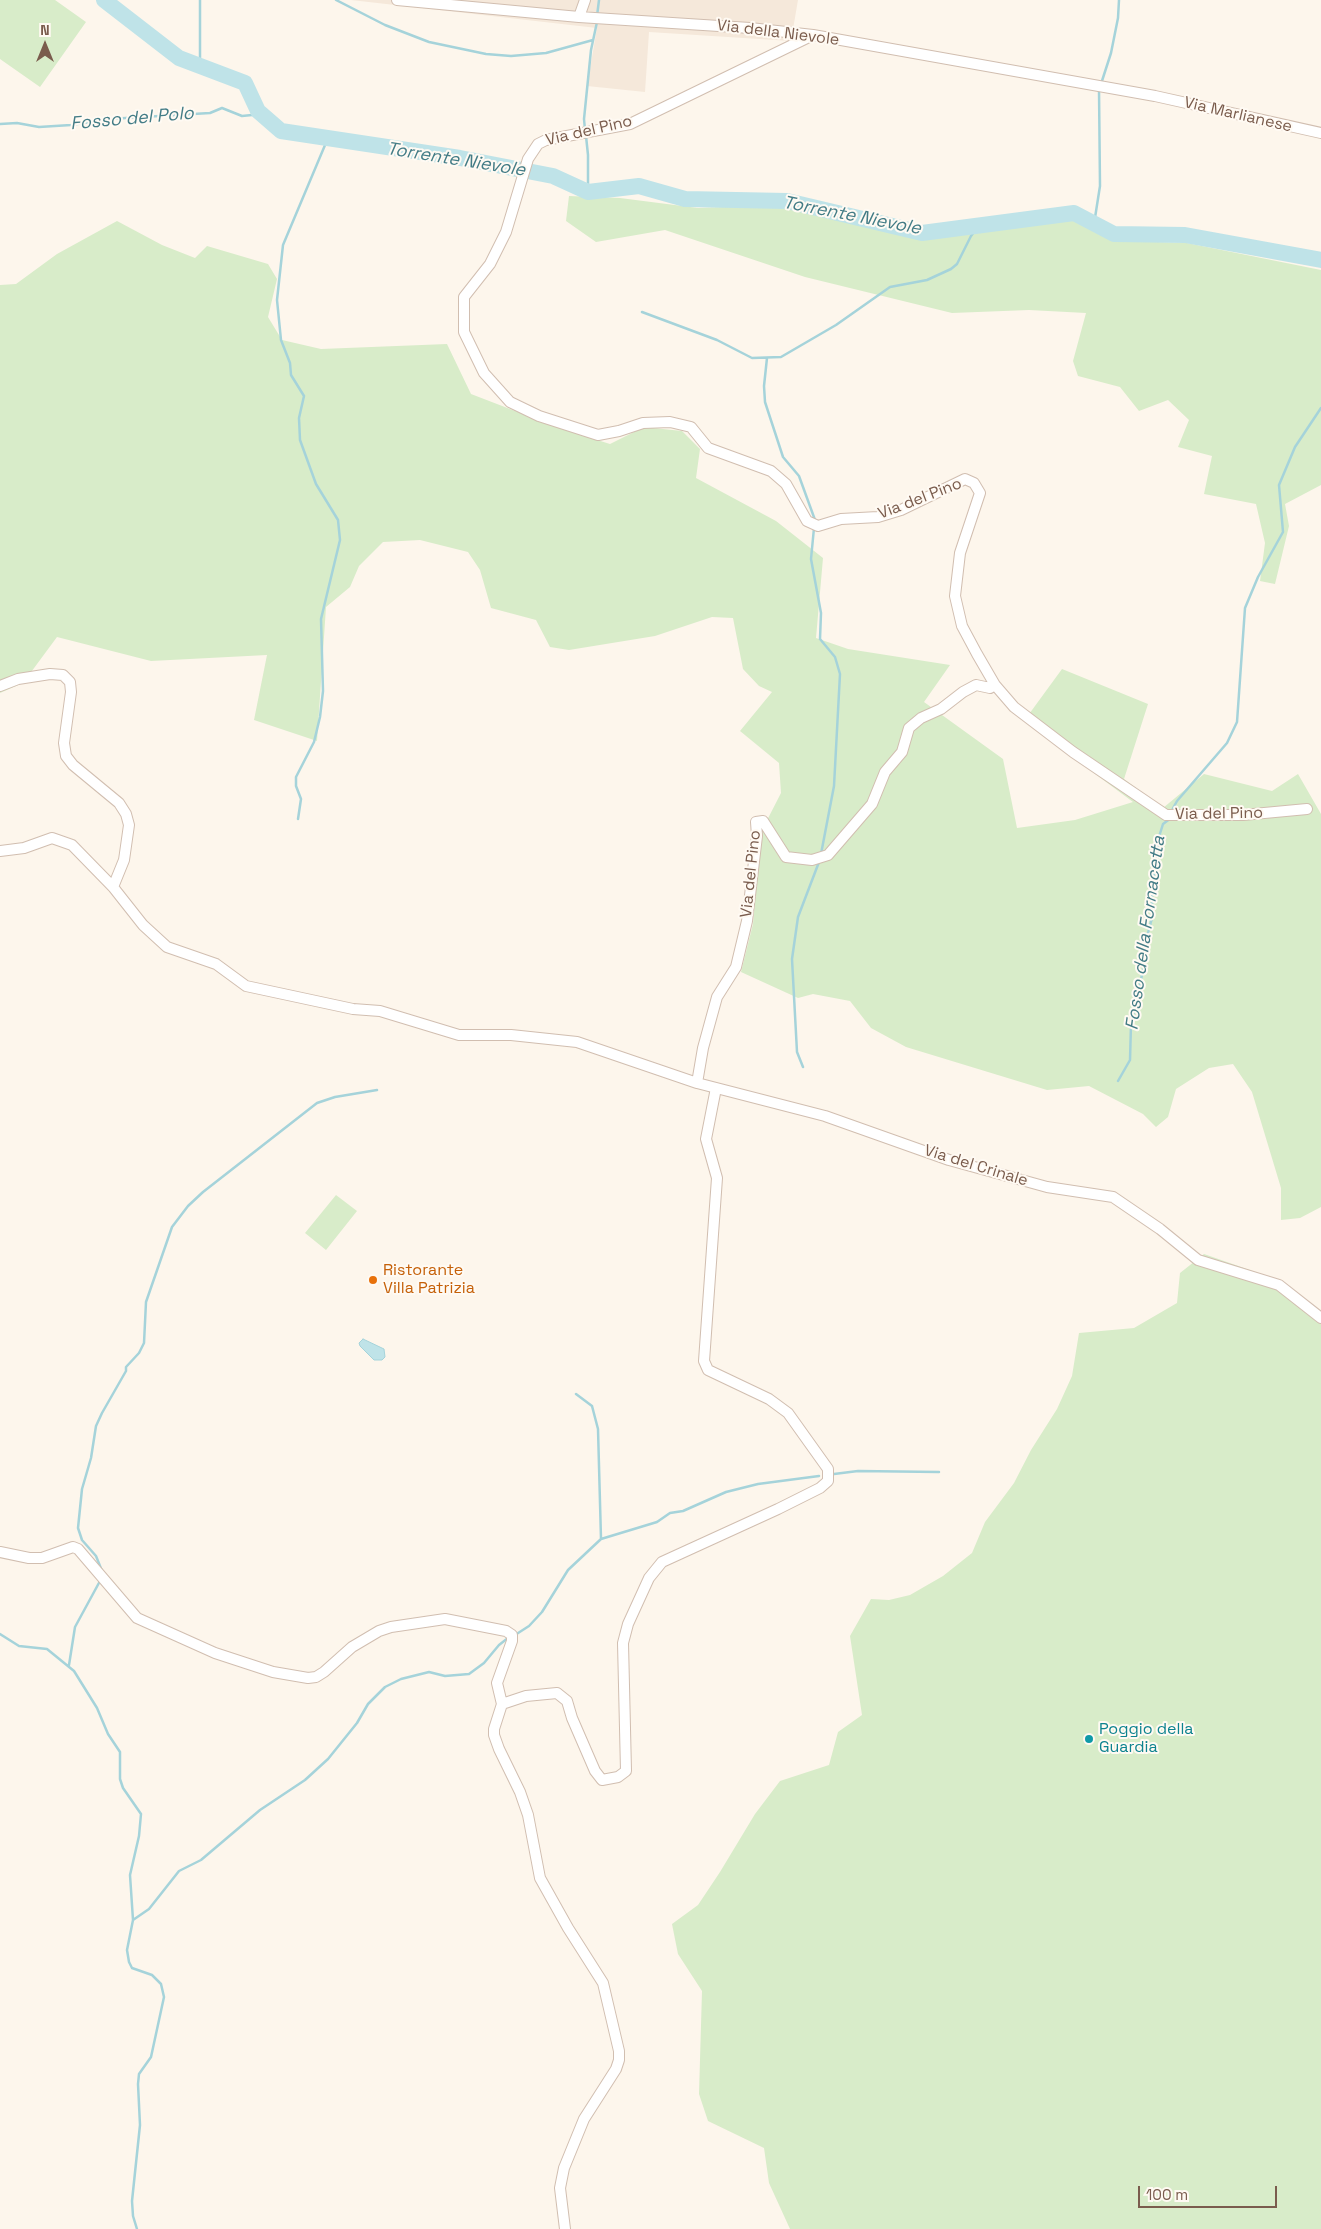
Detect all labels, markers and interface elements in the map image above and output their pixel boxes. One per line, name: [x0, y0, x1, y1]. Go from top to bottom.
street label: Via della Nievole: [716, 16, 840, 50]
north arrow: [20, 20, 70, 70]
text: N: [40, 21, 50, 39]
street label: Via Marlianese: [1182, 93, 1294, 137]
water label: Fosso del Polo: [69, 103, 195, 135]
street label: Via del Pino: [544, 112, 634, 150]
water label: Torrente Nievole: [385, 138, 527, 182]
water label: Torrente Nievole: [781, 192, 923, 240]
street label: Via del Pino: [875, 474, 965, 524]
street label: Via del Pino: [1175, 804, 1263, 824]
street label: Via del Pino: [737, 829, 765, 919]
water label: Fosso della Fornacetta: [1122, 834, 1170, 1032]
street label: Via del Crinale: [922, 1141, 1030, 1191]
place label: Ristorante Villa Patrizia: [383, 1261, 475, 1299]
marker: Ristorante Villa Patrizia: [367, 1274, 379, 1286]
place label: Poggio della Guardia: [1099, 1720, 1194, 1758]
marker: Poggio della Guardia: [1083, 1733, 1095, 1745]
scale bar: [1141, 2176, 1280, 2208]
text: 100 m: [1146, 2185, 1188, 2204]

